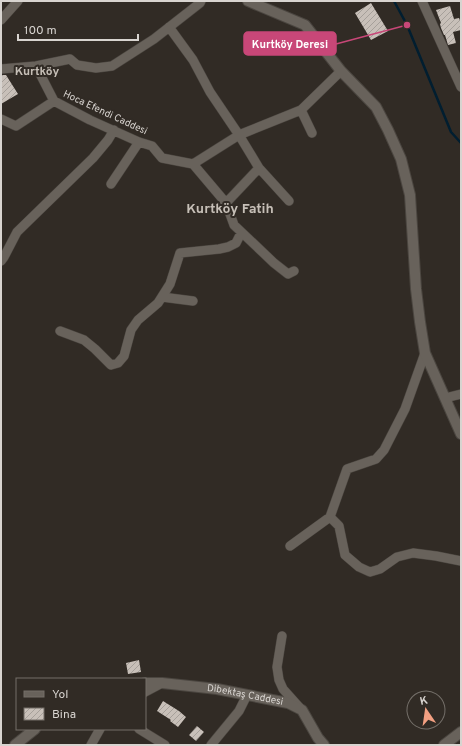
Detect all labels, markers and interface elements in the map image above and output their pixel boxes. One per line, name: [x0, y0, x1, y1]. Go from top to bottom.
scale bar: [18, 16, 138, 42]
text: 100 m: [24, 23, 57, 39]
callout: Kurtköy Deresi: [244, 32, 336, 55]
text: Kurtköy Deresi: [252, 38, 328, 52]
district label: Kurtköy: [15, 64, 59, 80]
street label: Hoca Efendi Caddesi: [61, 88, 149, 138]
district label: Kurtköy Fatih: [186, 201, 274, 218]
legend: [16, 678, 146, 730]
street label: Dibektaş Caddesi: [206, 681, 284, 708]
text: Yol: [52, 687, 68, 703]
north arrow: [406, 690, 446, 730]
text: K: [419, 693, 430, 709]
text: Bina: [52, 707, 76, 723]

